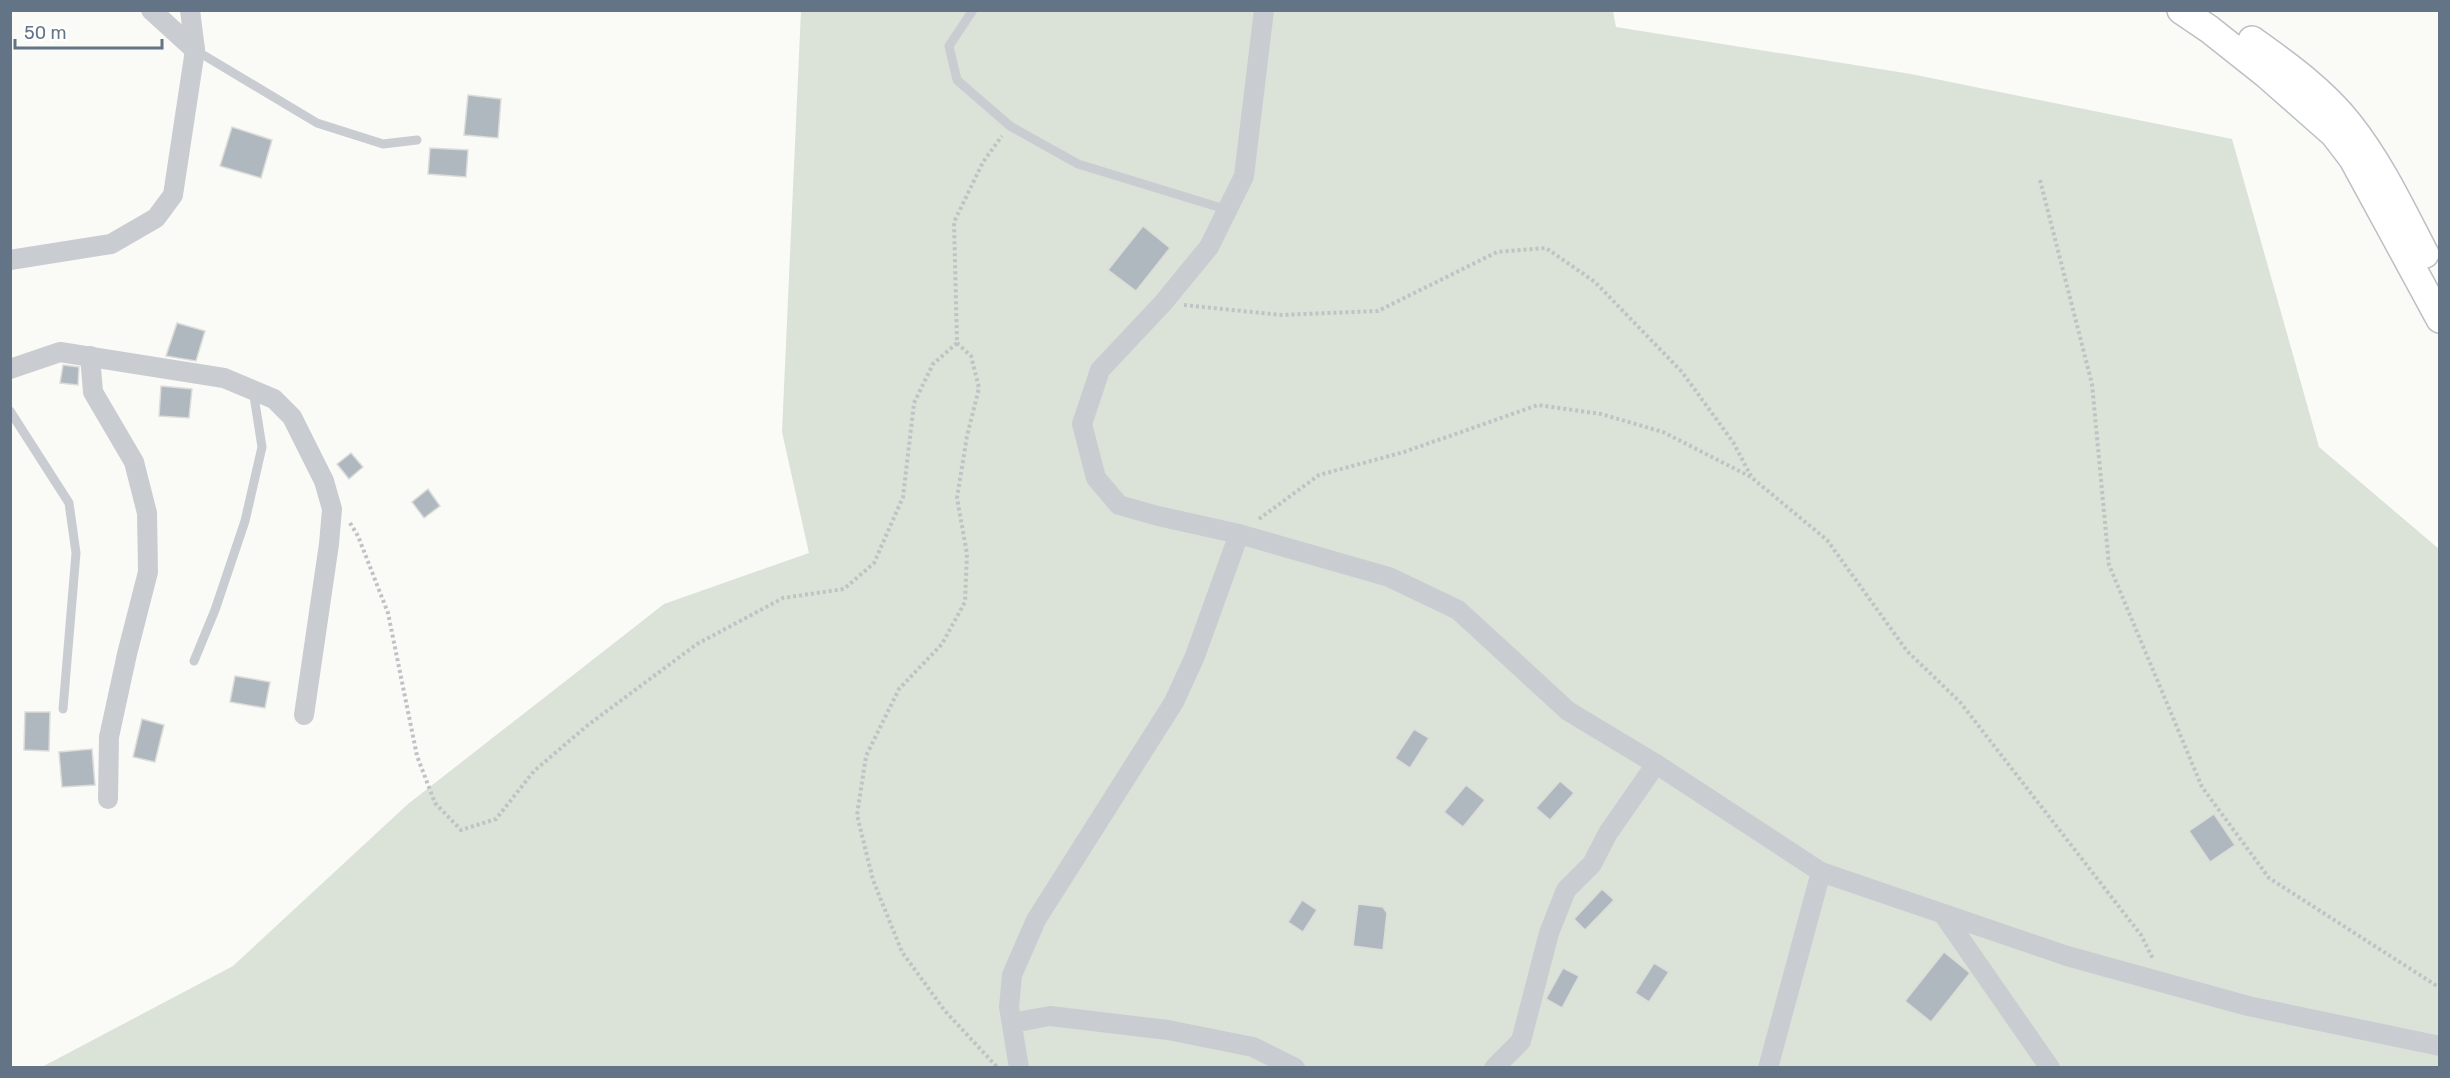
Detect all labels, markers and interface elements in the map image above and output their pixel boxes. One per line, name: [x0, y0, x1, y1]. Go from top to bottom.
scale bar: [15, 12, 162, 50]
text: 50 m: [24, 22, 67, 44]

